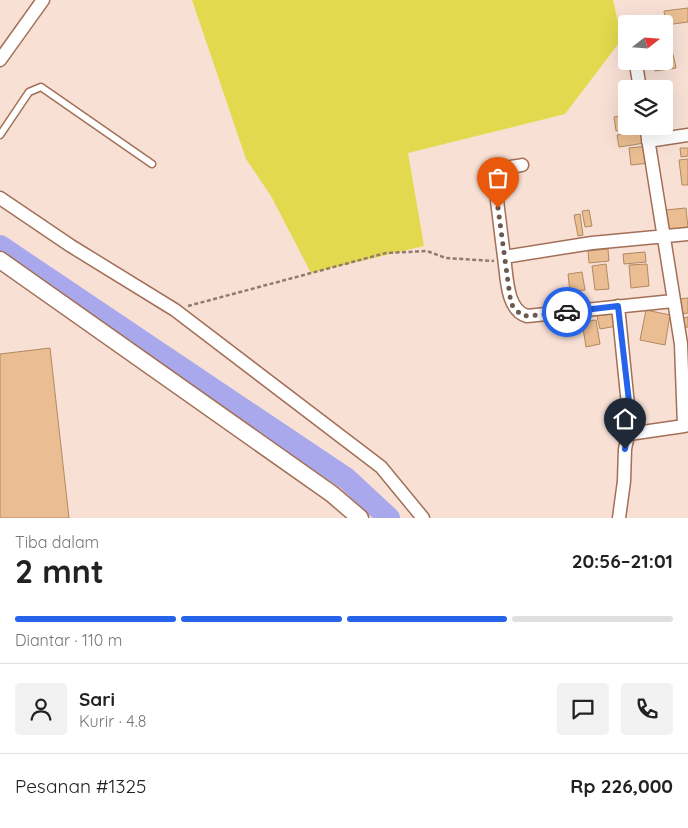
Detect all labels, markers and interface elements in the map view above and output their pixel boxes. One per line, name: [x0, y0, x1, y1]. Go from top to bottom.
north arrow: [618, 15, 672, 70]
map controls: [618, 15, 673, 135]
button: layers: [618, 80, 673, 135]
pin: [477, 157, 519, 208]
icon: bag: [484, 164, 512, 192]
courier: [542, 287, 592, 337]
icon: car: [553, 298, 581, 326]
pin: [604, 398, 646, 449]
icon: home: [611, 405, 639, 433]
text: Tiba dalam: [15, 532, 99, 552]
text: 20:56–21:01: [572, 549, 673, 573]
text: 2 mnt: [15, 551, 104, 591]
text: Diantar · 110 m: [15, 630, 122, 650]
button: person: [15, 683, 67, 735]
button: chat: [557, 683, 609, 735]
button: phone: [621, 683, 673, 735]
text: Sari: [79, 687, 115, 711]
text: Kurir · 4.8: [79, 711, 146, 731]
text: Pesanan #1325: [15, 774, 146, 798]
text: Rp 226,000: [570, 774, 673, 798]

